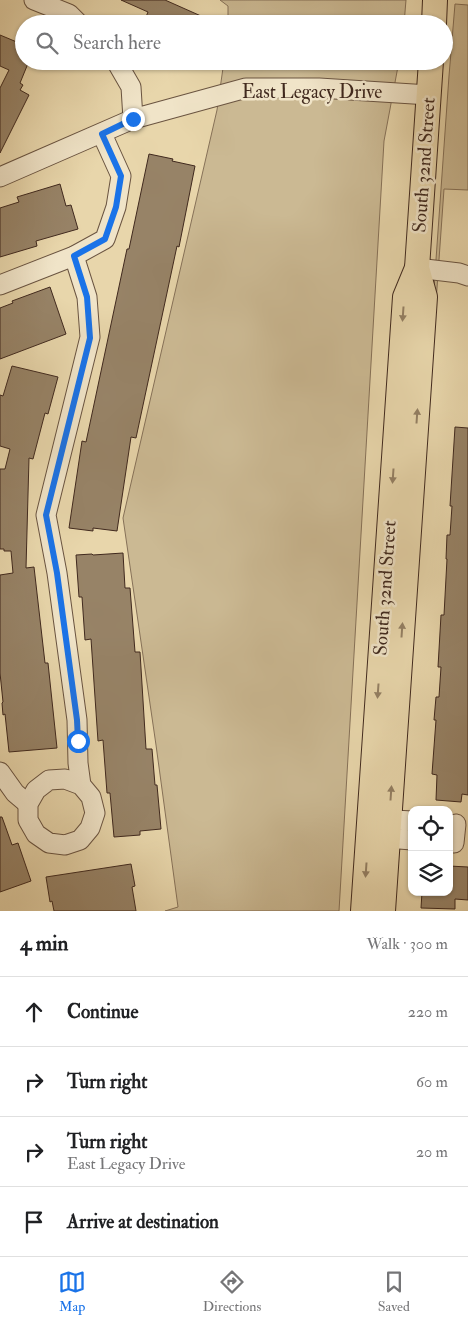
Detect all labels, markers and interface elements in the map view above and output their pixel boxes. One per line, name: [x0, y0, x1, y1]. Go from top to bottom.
search box: [15, 15, 453, 70]
icon: search: [33, 29, 61, 57]
text: Search here: [73, 31, 161, 55]
street label: East Legacy Drive: [242, 80, 382, 104]
street label: South 32nd Street: [407, 97, 441, 233]
route end: [122, 108, 145, 131]
one-way arrow: [399, 306, 407, 322]
one-way arrow: [413, 408, 421, 424]
one-way arrow: [388, 469, 396, 485]
street label: South 32nd Street: [368, 520, 402, 656]
one-way arrow: [399, 622, 407, 638]
one-way arrow: [374, 683, 382, 699]
route start: [67, 730, 90, 753]
one-way arrow: [387, 784, 395, 800]
map controls: [408, 806, 453, 896]
button: locate: [408, 806, 453, 851]
button: layers: [408, 851, 453, 896]
one-way arrow: [361, 863, 369, 879]
text: 4 min: [20, 930, 68, 957]
text: Walk · 300 m: [367, 934, 448, 954]
icon: ahead: [20, 998, 48, 1026]
text: Continue: [67, 1000, 138, 1024]
text: 220 m: [408, 1002, 448, 1022]
icon: right: [20, 1068, 48, 1096]
text: Turn right: [67, 1070, 147, 1094]
text: 60 m: [416, 1072, 448, 1092]
text: Turn right: [67, 1130, 147, 1154]
icon: right: [20, 1138, 48, 1166]
text: 20 m: [416, 1142, 448, 1162]
text: East Legacy Drive: [67, 1154, 185, 1174]
icon: arrive: [20, 1208, 48, 1236]
text: Arrive at destination: [67, 1210, 219, 1234]
tab: Map: [58, 1268, 86, 1315]
tab: Directions: [203, 1268, 261, 1315]
tab: Saved: [378, 1268, 410, 1315]

